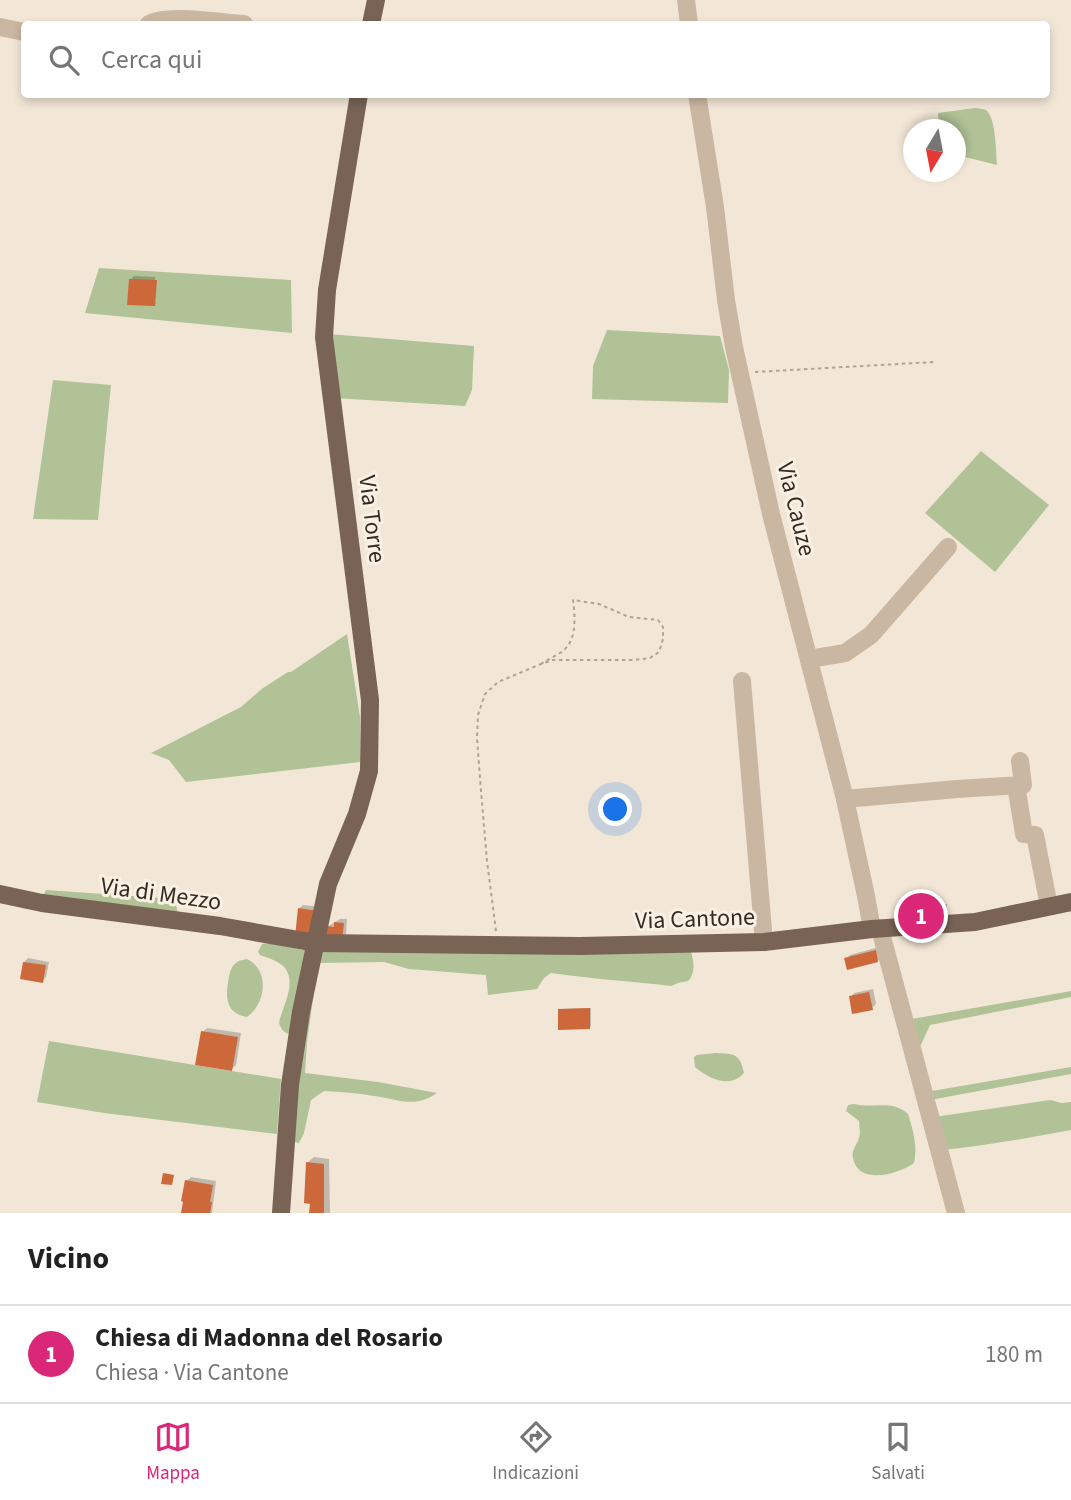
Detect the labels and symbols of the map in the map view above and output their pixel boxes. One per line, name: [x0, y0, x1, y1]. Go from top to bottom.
north arrow: [903, 119, 966, 182]
street label: Via Cauze: [767, 458, 825, 560]
street label: Via Torre: [349, 473, 395, 565]
your location: [598, 792, 632, 826]
street label: Via di Mezzo: [98, 868, 224, 920]
pin: 1: [898, 890, 944, 942]
street label: Via Cantone: [634, 899, 756, 939]

